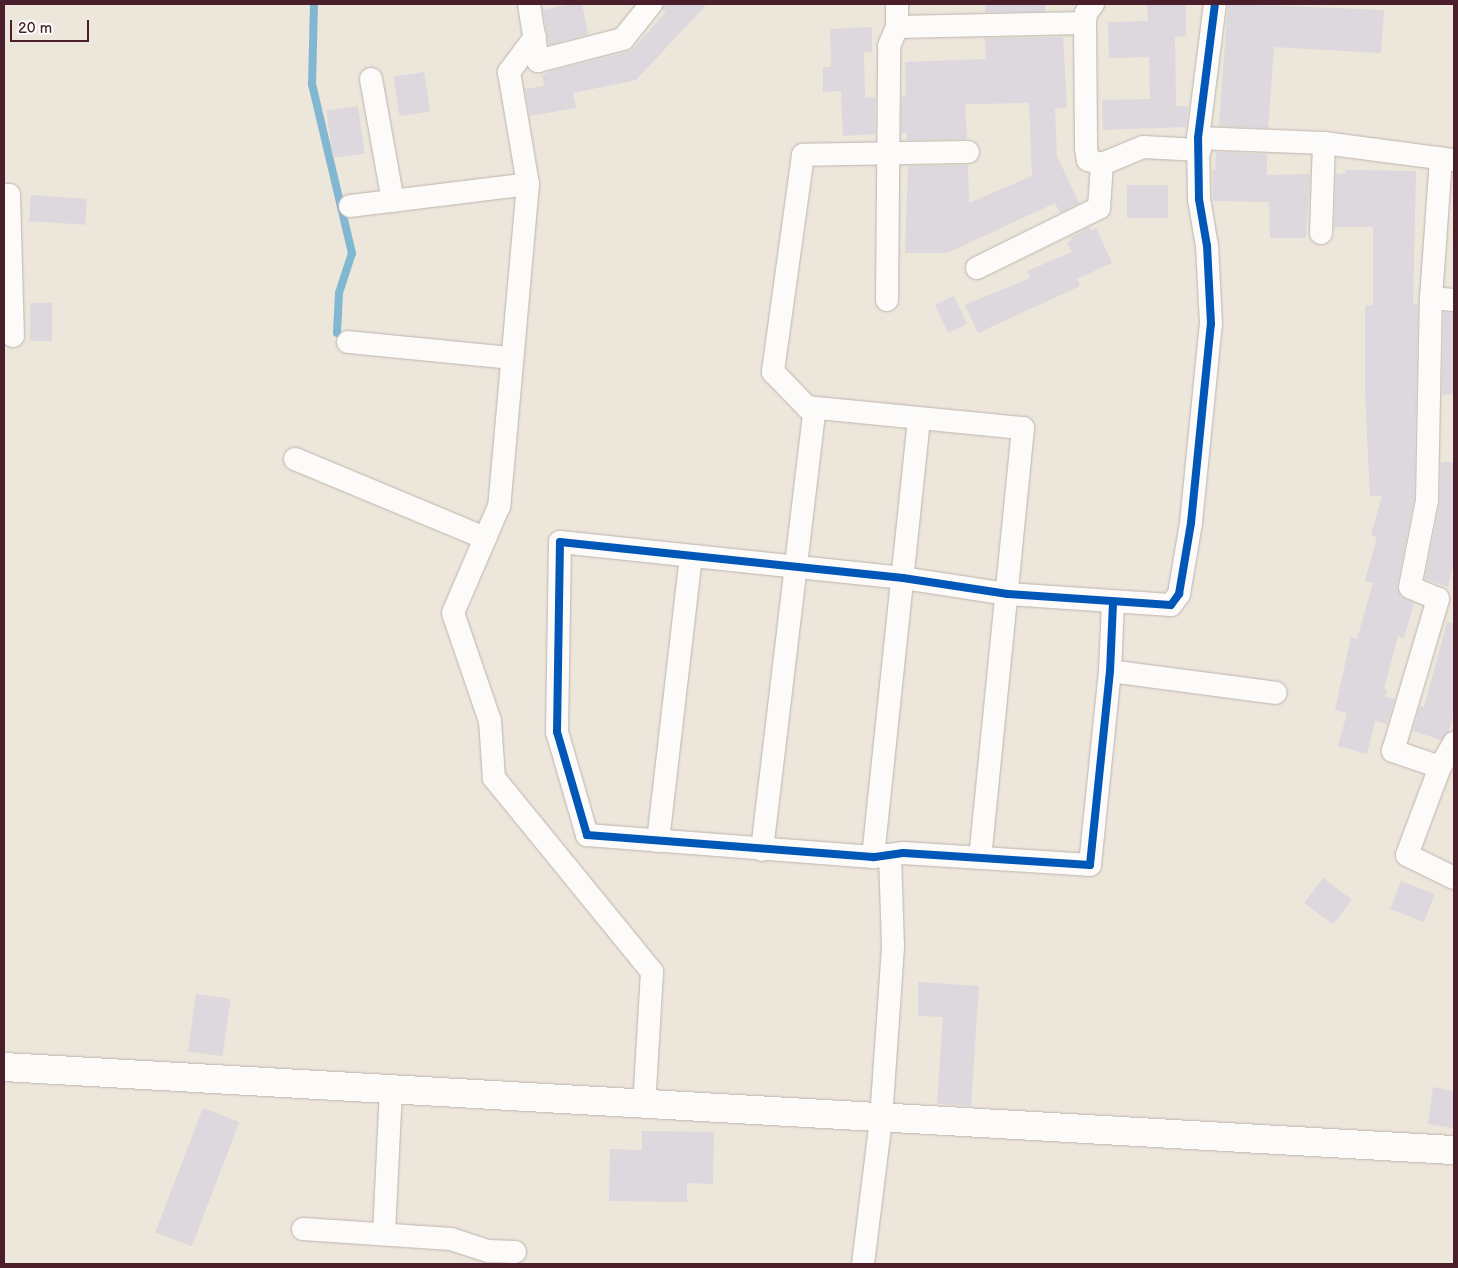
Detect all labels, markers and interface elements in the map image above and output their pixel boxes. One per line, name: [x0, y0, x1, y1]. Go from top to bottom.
scale bar: [12, 10, 91, 42]
text: 20 m: [18, 19, 52, 38]

